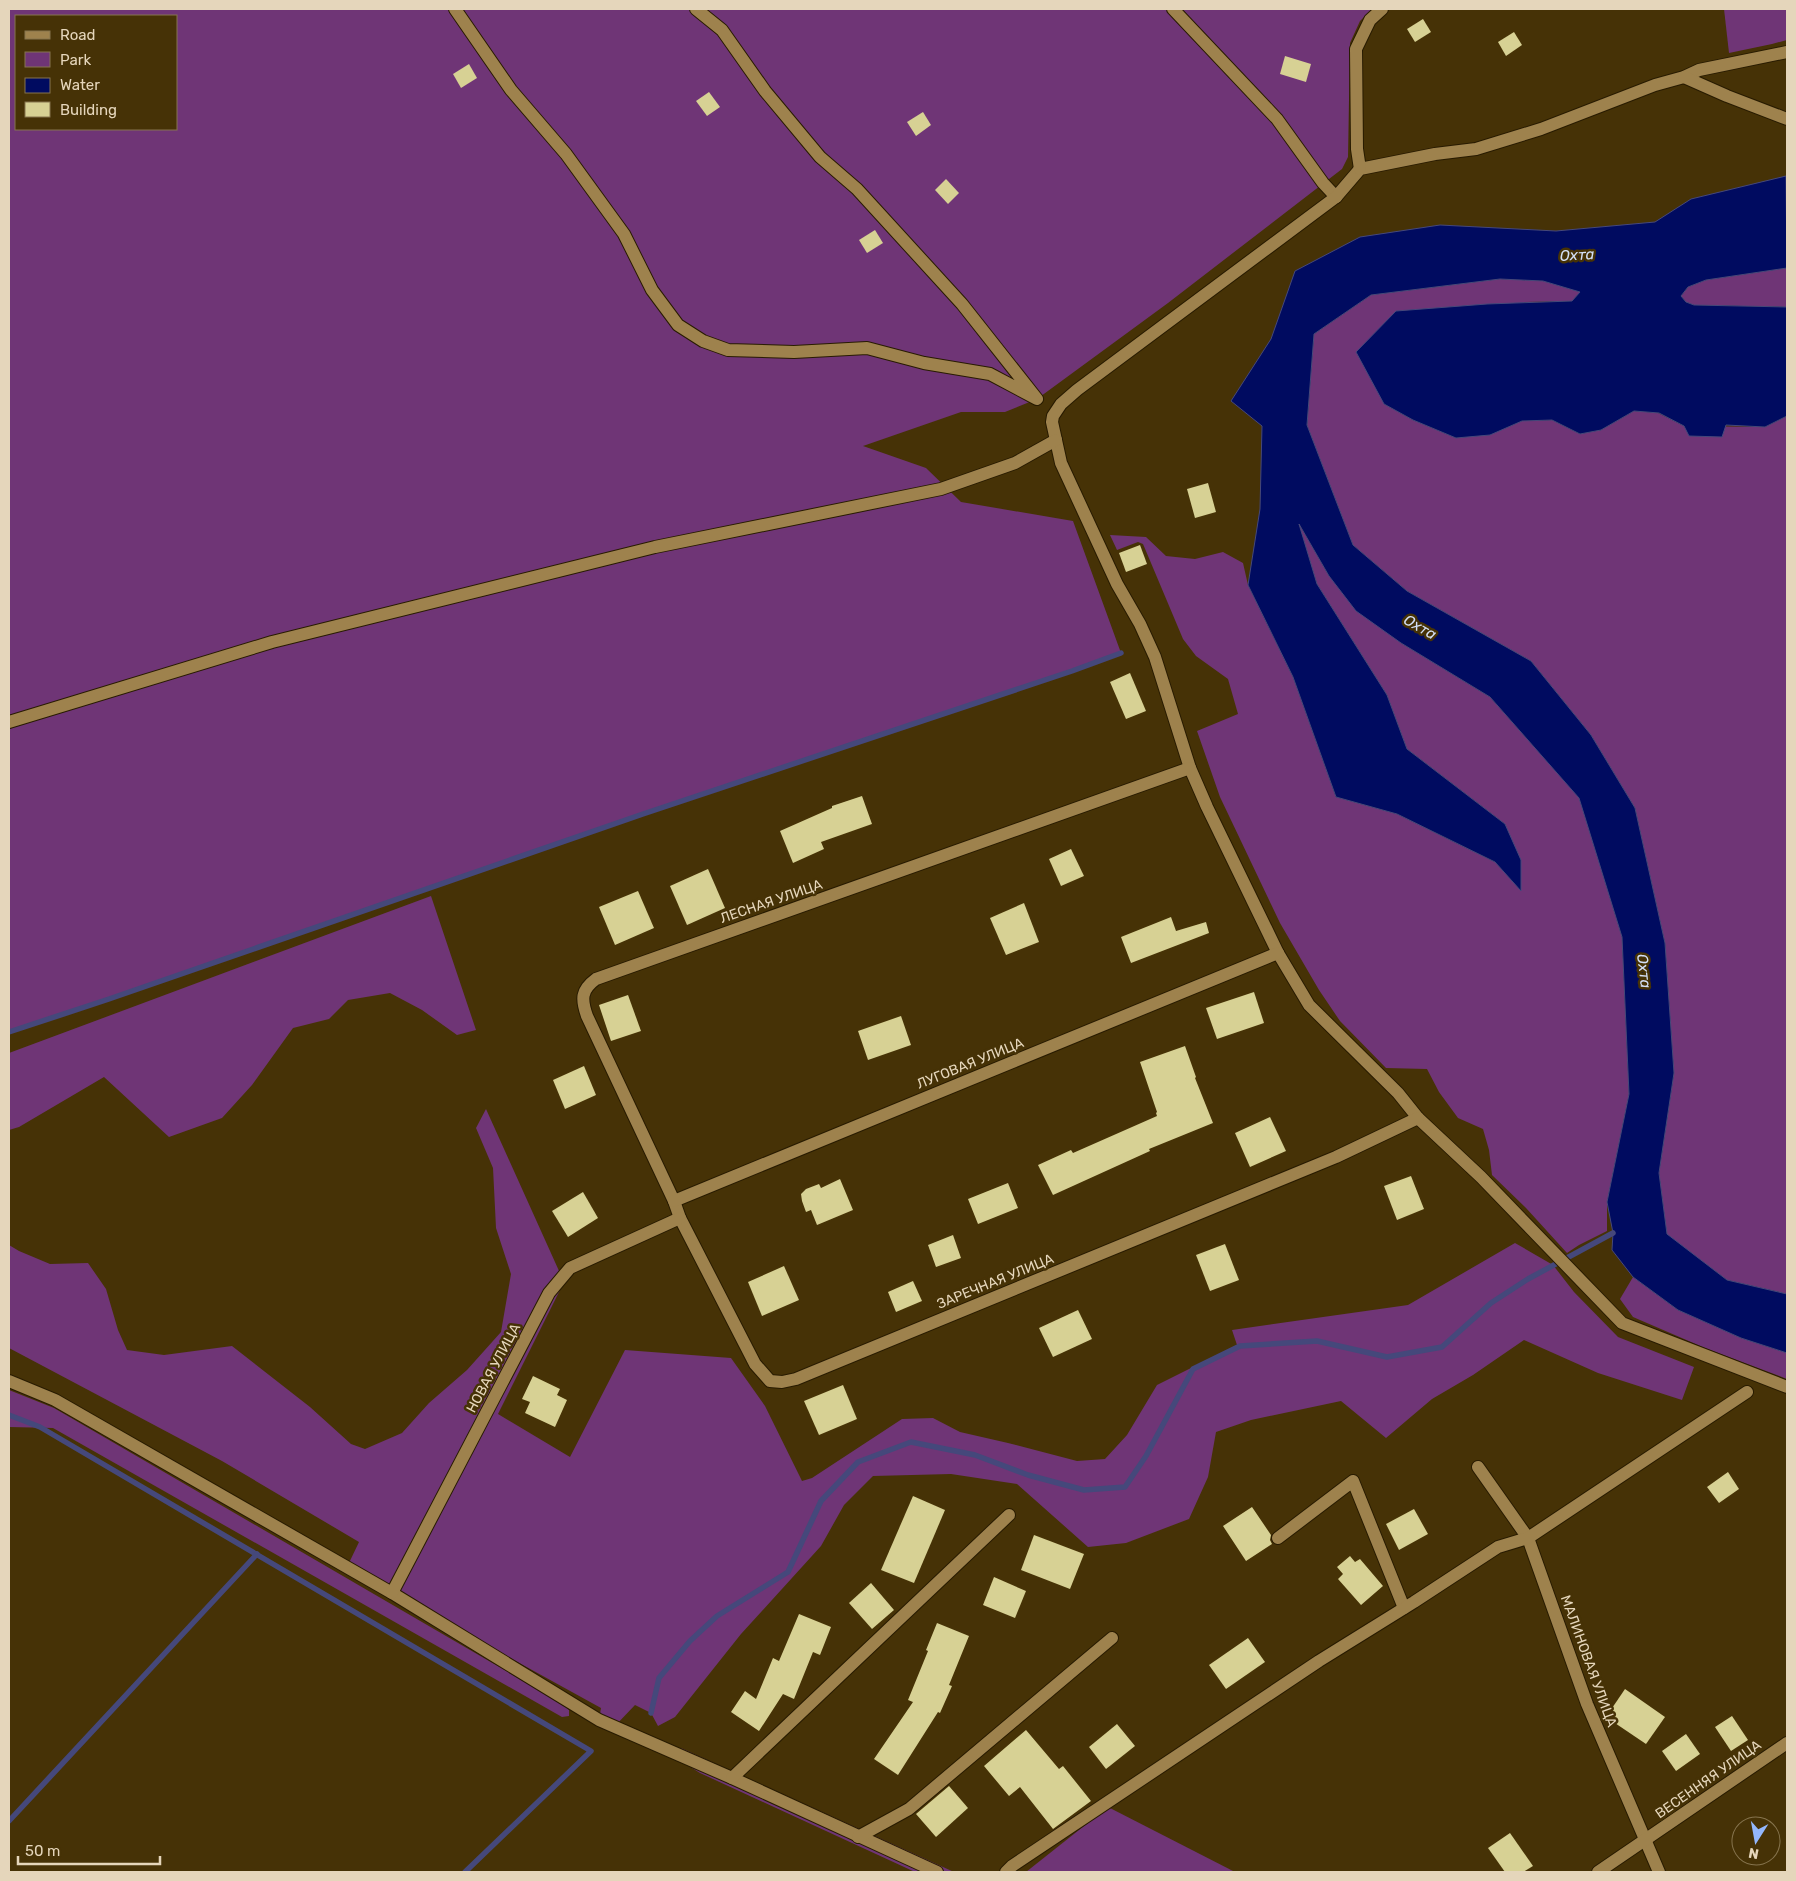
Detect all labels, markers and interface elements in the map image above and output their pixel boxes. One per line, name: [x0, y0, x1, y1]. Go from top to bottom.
legend: [15, 15, 178, 130]
text: Road: [60, 26, 96, 44]
text: Park: [60, 51, 91, 69]
text: Water: [60, 76, 100, 94]
text: Building: [60, 101, 117, 119]
water label: Охта: [1559, 245, 1595, 265]
water label: Охта: [1400, 611, 1440, 644]
street label: ЛЕСНАЯ УЛИЦА: [718, 876, 825, 927]
water label: Охта: [1633, 953, 1655, 990]
street label: ЛУГОВАЯ УЛИЦА: [914, 1034, 1027, 1093]
street label: ЗАРЕЧНАЯ УЛИЦА: [934, 1250, 1057, 1313]
street label: НОВАЯ УЛИЦА: [463, 1320, 524, 1416]
street label: МАЛИНОВАЯ УЛИЦА: [1557, 1593, 1621, 1730]
street label: ВЕСЕННЯЯ УЛИЦА: [1652, 1736, 1765, 1822]
north arrow: [1731, 1816, 1781, 1866]
scale bar: [18, 1834, 160, 1866]
text: 50 m: [25, 1842, 60, 1860]
text: N: [1747, 1844, 1760, 1863]

